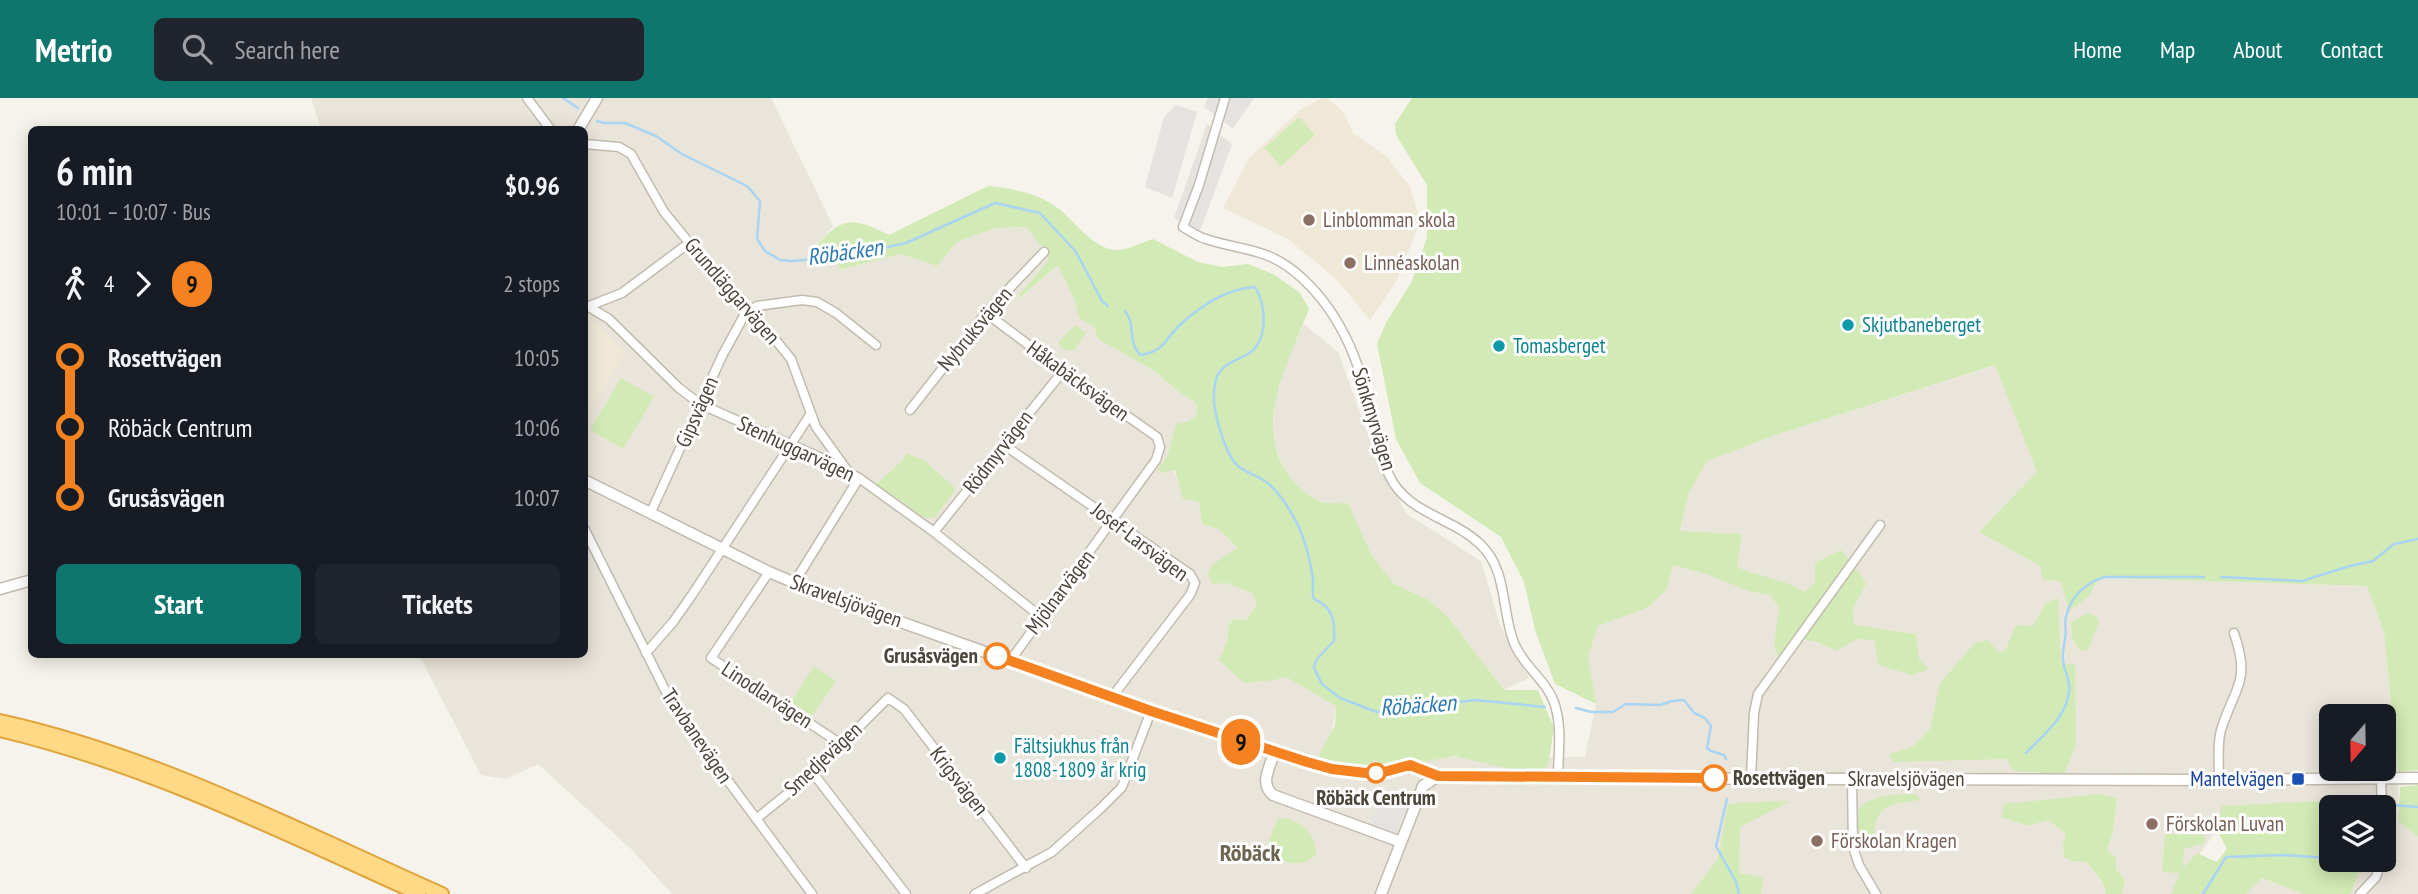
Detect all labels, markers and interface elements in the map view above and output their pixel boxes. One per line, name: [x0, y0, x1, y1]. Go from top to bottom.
search box: [154, 18, 644, 81]
text: Metrio: [35, 28, 112, 71]
icon: search: [178, 30, 216, 68]
text: Search here: [234, 33, 340, 66]
text: Home: [2073, 34, 2122, 65]
text: Map: [2160, 34, 2195, 65]
text: About: [2233, 34, 2282, 65]
text: Contact: [2320, 34, 2383, 65]
text: 6 min: [56, 146, 133, 195]
text: $0.96: [505, 169, 560, 202]
text: 10:01 – 10:07 · Bus: [56, 197, 211, 226]
place label: Linblomman skola: [1323, 206, 1455, 233]
marker: Linblomman skola: [1301, 212, 1317, 228]
street label: Grundläggarvägen: [679, 232, 786, 350]
water label: Röbäcken: [805, 232, 886, 271]
place label: Linnéaskolan: [1364, 249, 1459, 276]
marker: Linnéaskolan: [1342, 255, 1358, 271]
icon: walk: [56, 265, 94, 303]
icon: forward: [124, 265, 162, 303]
text: 9: [186, 268, 198, 299]
text: 4: [104, 269, 114, 298]
text: 2 stops: [503, 269, 560, 298]
street label: Nybruksvägen: [932, 281, 1018, 376]
place label: Skjutbaneberget: [1862, 311, 1981, 338]
marker: Skjutbaneberget: [1840, 317, 1856, 333]
place label: Tomasberget: [1513, 332, 1606, 359]
street label: Håkabäcksvägen: [1022, 334, 1135, 427]
marker: Tomasberget: [1491, 338, 1507, 354]
text: Rosettvägen: [108, 341, 222, 374]
text: 10:05: [514, 343, 560, 372]
street label: Sönkmyrvägen: [1346, 364, 1403, 474]
street label: Gipsvägen: [669, 372, 724, 451]
street label: Rödmyrvägen: [957, 405, 1038, 499]
street label: Stenhuggarvägen: [733, 410, 859, 488]
text: Röbäck Centrum: [108, 411, 252, 444]
text: 10:06: [514, 413, 560, 442]
text: Grusåsvägen: [108, 481, 225, 514]
text: 10:07: [514, 483, 560, 512]
street label: Josef-Larsvägen: [1086, 496, 1194, 587]
street label: Mjölnarvägen: [1019, 544, 1100, 639]
button: Start: [56, 564, 301, 644]
button: Tickets: [315, 564, 560, 644]
street label: Skravelsjövägen: [787, 568, 906, 633]
place label: Grusåsvägen: [884, 642, 978, 669]
marker: Grusåsvägen: [984, 643, 1010, 669]
street label: Linodlarvägen: [717, 655, 818, 734]
street label: Travbanevägen: [656, 683, 739, 788]
water label: Röbäcken: [1379, 687, 1459, 722]
north arrow: [2319, 704, 2396, 780]
map controls: [2319, 704, 2396, 872]
street label: Smedjevägen: [778, 716, 867, 802]
line badge: 9: [1218, 719, 1264, 765]
text: 9: [1235, 726, 1247, 757]
place label: Fältsjukhus från 1808-1809 år krig: [1014, 732, 1146, 783]
street label: Krigsvägen: [924, 741, 995, 820]
marker: Fältsjukhus från 1808-1809 år krig: [992, 750, 1008, 766]
marker: Röbäck Centrum: [1366, 763, 1386, 783]
place label: Rosettvägen: [1733, 764, 1825, 791]
marker: Rosettvägen: [1701, 765, 1727, 791]
street label: Skravelsjövägen: [1848, 765, 1965, 792]
place label: Mantelvägen: [2190, 765, 2284, 792]
marker: Mantelvägen: [2290, 771, 2306, 787]
place label: Röbäck Centrum: [1316, 784, 1436, 811]
button: layers: [2319, 795, 2396, 872]
place label: Förskolan Luvan: [2166, 810, 2284, 837]
marker: Förskolan Luvan: [2144, 816, 2160, 832]
place label: Förskolan Kragen: [1831, 827, 1957, 854]
marker: Förskolan Kragen: [1809, 833, 1825, 849]
district label: Röbäck: [1220, 837, 1280, 868]

